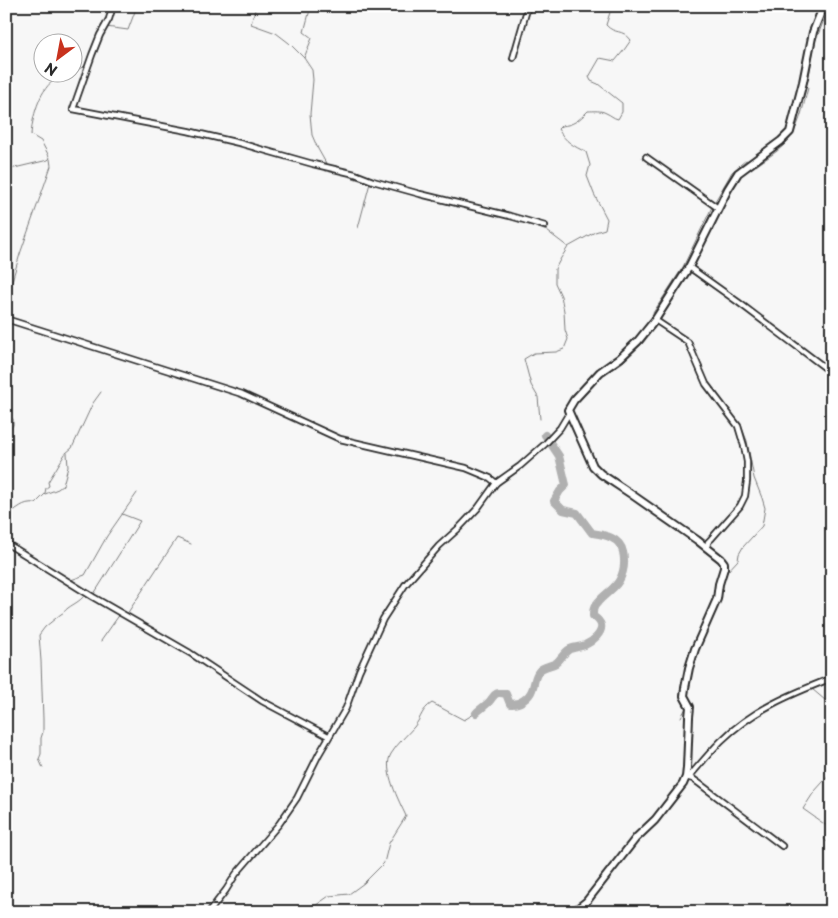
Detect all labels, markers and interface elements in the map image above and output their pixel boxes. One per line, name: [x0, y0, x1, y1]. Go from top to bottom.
north arrow: [32, 32, 82, 82]
text: N: [41, 58, 61, 81]

